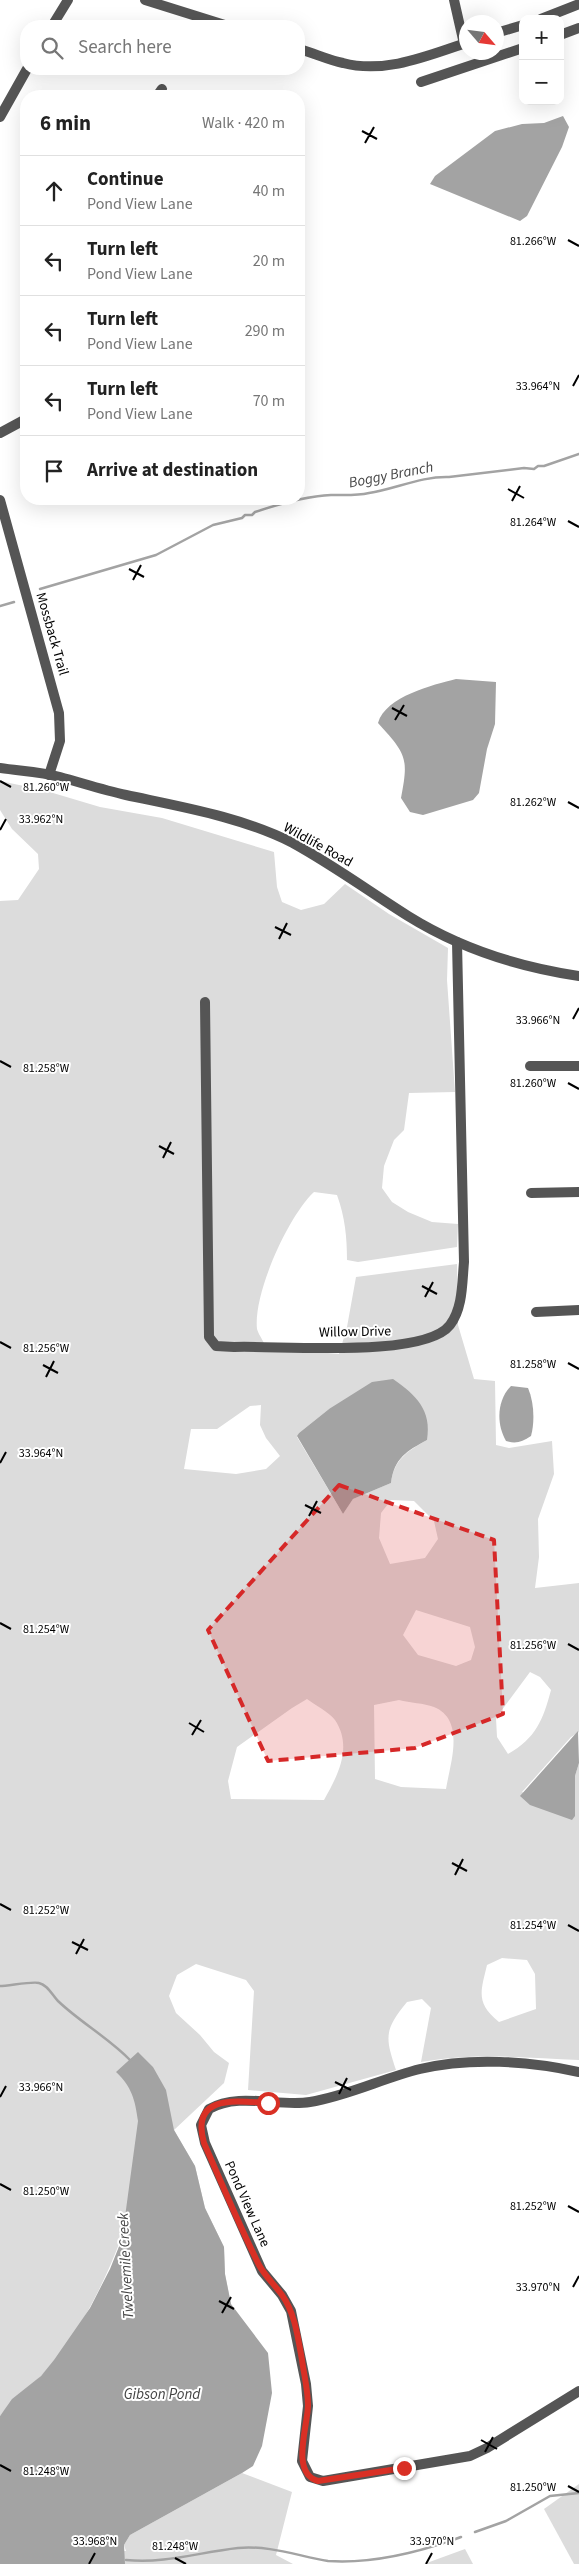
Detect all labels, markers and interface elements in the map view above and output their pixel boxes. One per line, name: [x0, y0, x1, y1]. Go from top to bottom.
north arrow: [459, 15, 504, 60]
map controls: [519, 15, 564, 105]
button: +: [519, 15, 564, 60]
search box: [20, 20, 305, 75]
icon: search: [38, 34, 66, 62]
text: Search here: [78, 34, 172, 61]
button: −: [519, 60, 564, 105]
text: 6 min: [40, 108, 91, 138]
text: Walk · 420 m: [202, 112, 285, 134]
text: Continue: [87, 166, 164, 193]
icon: ahead: [40, 177, 68, 205]
text: 40 m: [253, 180, 285, 202]
text: Pond View Lane: [87, 193, 193, 215]
text: 81.266°W: [510, 233, 557, 250]
text: Turn left: [87, 236, 158, 263]
icon: left: [40, 247, 68, 275]
text: 20 m: [253, 250, 285, 272]
text: Pond View Lane: [87, 263, 193, 285]
text: Turn left: [87, 306, 158, 333]
icon: left: [40, 317, 68, 345]
text: 290 m: [245, 320, 285, 342]
text: Pond View Lane: [87, 333, 193, 355]
text: Turn left: [87, 376, 158, 403]
text: 33.964°N: [516, 378, 560, 395]
icon: left: [40, 387, 68, 415]
text: 70 m: [253, 390, 285, 412]
text: Pond View Lane: [87, 403, 193, 425]
water label: Boggy Branch: [347, 456, 435, 493]
icon: arrive: [40, 457, 68, 485]
text: Arrive at destination: [87, 457, 258, 484]
text: 81.264°W: [510, 514, 557, 531]
street label: Mossback Trail: [31, 590, 74, 678]
text: 81.260°W: [23, 779, 70, 796]
text: 81.262°W: [510, 794, 557, 811]
text: 33.962°N: [19, 811, 63, 828]
street label: Wildlife Road: [280, 818, 356, 872]
text: 33.966°N: [516, 1012, 560, 1029]
text: 81.258°W: [23, 1060, 70, 1077]
text: 81.260°W: [510, 1075, 557, 1092]
street label: Willow Drive: [319, 1321, 391, 1343]
text: 81.256°W: [23, 1340, 70, 1357]
text: 81.258°W: [510, 1356, 557, 1373]
text: 33.964°N: [19, 1445, 63, 1462]
text: 81.254°W: [23, 1621, 70, 1638]
text: 81.256°W: [510, 1637, 557, 1654]
text: 81.252°W: [23, 1902, 70, 1919]
text: 81.254°W: [510, 1917, 557, 1934]
text: 33.966°N: [19, 2079, 63, 2096]
route start: [257, 2092, 280, 2115]
street label: Pond View Lane: [219, 2158, 275, 2250]
text: 81.250°W: [23, 2183, 70, 2200]
text: 81.252°W: [510, 2198, 557, 2215]
water label: Twelvemile Creek: [113, 2211, 139, 2320]
text: 33.970°N: [516, 2279, 560, 2296]
water label: Gibson Pond: [124, 2384, 201, 2405]
route end: [393, 2457, 416, 2480]
text: 81.248°W: [23, 2463, 70, 2480]
text: 81.250°W: [510, 2479, 557, 2496]
text: 33.968°N: [73, 2533, 117, 2550]
text: 33.970°N: [410, 2533, 454, 2550]
text: 81.248°W: [152, 2538, 199, 2555]

